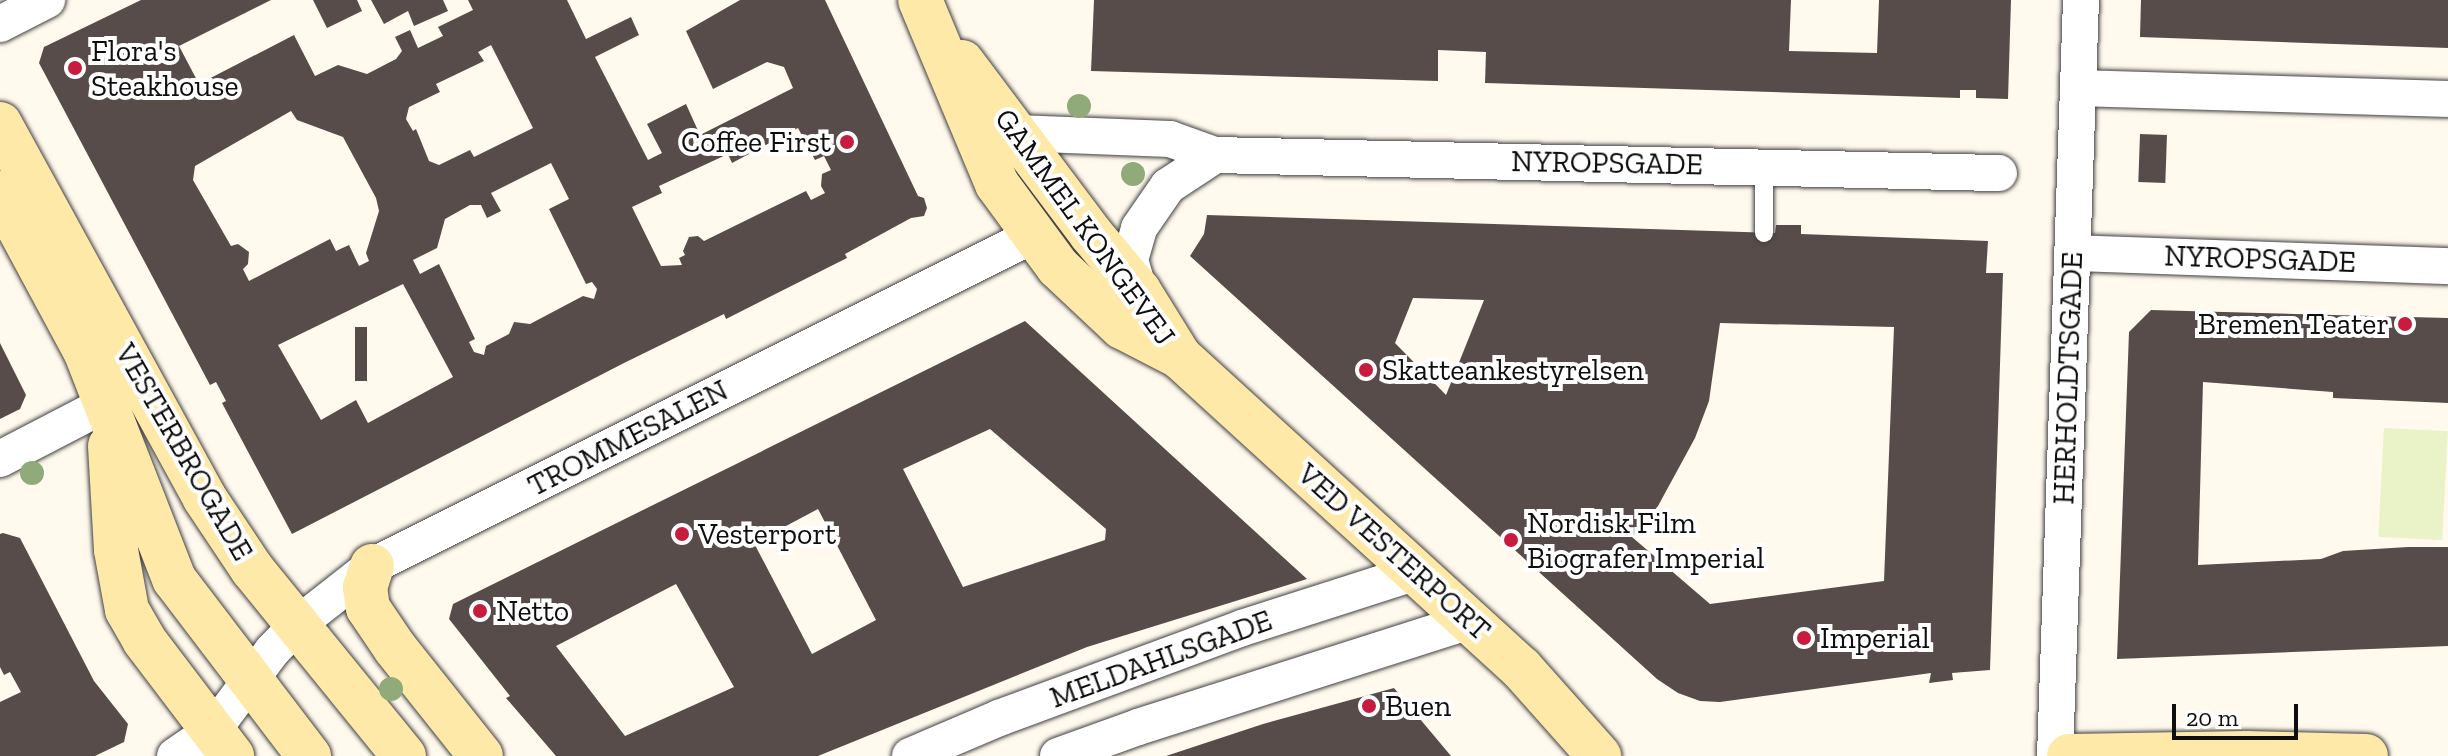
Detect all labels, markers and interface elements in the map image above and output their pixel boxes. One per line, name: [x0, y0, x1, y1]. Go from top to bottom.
place label: Flora's Steakhouse: [91, 33, 239, 104]
marker: Flora's Steakhouse: [66, 59, 84, 77]
street label: GAMMEL KONGEVEJ: [987, 101, 1183, 353]
place label: Coffee First: [681, 124, 831, 160]
marker: Coffee First: [838, 133, 856, 151]
street label: NYROPSGADE: [1511, 143, 1703, 183]
street label: NYROPSGADE: [2164, 238, 2356, 280]
street label: HERHOLDTSGADE: [2046, 251, 2090, 505]
place label: Bremen Teater: [2197, 306, 2389, 342]
marker: Bremen Teater: [2396, 315, 2414, 333]
street label: VESTERBROGADE: [107, 337, 261, 567]
place label: Skatteankestyrelsen: [1382, 352, 1644, 388]
marker: Skatteankestyrelsen: [1357, 361, 1375, 379]
street label: TROMMESALEN: [522, 372, 734, 504]
street label: VED VESTERPORT: [1290, 455, 1498, 649]
place label: Nordisk Film Biografer Imperial: [1527, 505, 1765, 576]
place label: Vesterport: [698, 516, 836, 552]
marker: Vesterport: [673, 525, 691, 543]
marker: Nordisk Film Biografer Imperial: [1502, 531, 1520, 549]
place label: Netto: [496, 593, 569, 629]
marker: Netto: [471, 602, 489, 620]
street label: MELDAHLSGADE: [1045, 602, 1277, 716]
place label: Imperial: [1820, 620, 1930, 656]
marker: Imperial: [1795, 629, 1813, 647]
place label: Buen: [1385, 688, 1451, 724]
scale bar: [2176, 688, 2302, 738]
marker: Buen: [1360, 697, 1378, 715]
text: 20 m: [2186, 703, 2238, 732]

